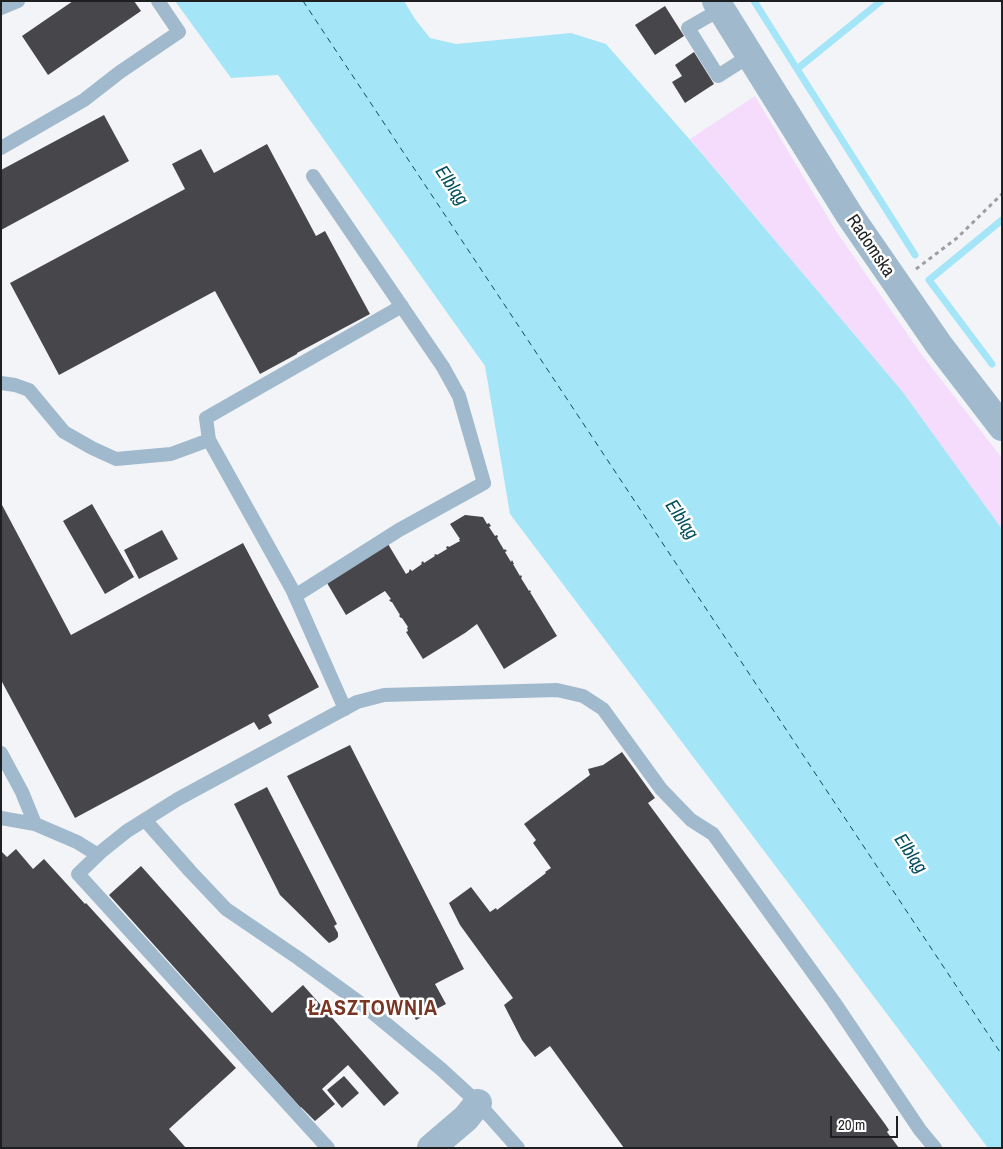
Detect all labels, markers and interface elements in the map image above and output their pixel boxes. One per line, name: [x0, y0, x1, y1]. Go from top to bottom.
water label: Elbląg: [429, 162, 473, 210]
street label: Radomska: [841, 211, 899, 281]
water label: Elbląg: [659, 496, 703, 544]
water label: Elbląg: [888, 830, 932, 878]
district label: ŁASZTOWNIA: [307, 996, 439, 1022]
scale bar: [833, 1106, 900, 1138]
text: 20 m: [838, 1114, 865, 1135]

